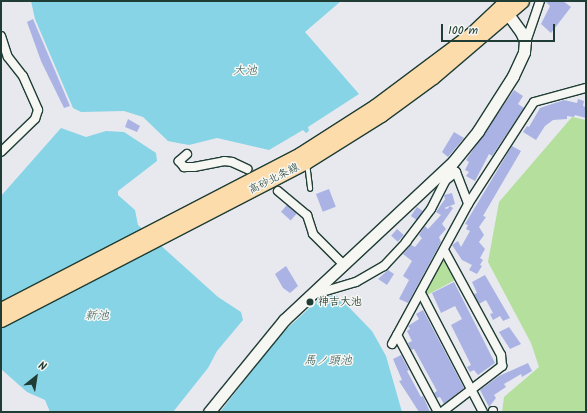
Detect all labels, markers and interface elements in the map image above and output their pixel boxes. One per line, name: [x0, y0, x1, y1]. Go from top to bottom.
scale bar: [443, 16, 557, 42]
text: 100 m: [448, 21, 478, 40]
water label: 大池: [233, 64, 257, 78]
street label: 高砂北条線: [247, 161, 301, 197]
place label: 神吉大池: [318, 295, 362, 309]
marker: 神吉大池: [305, 297, 315, 307]
water label: 新池: [85, 309, 109, 323]
water label: 馬ノ頭池: [304, 354, 352, 368]
north arrow: [16, 357, 56, 397]
text: N: [34, 357, 50, 376]

